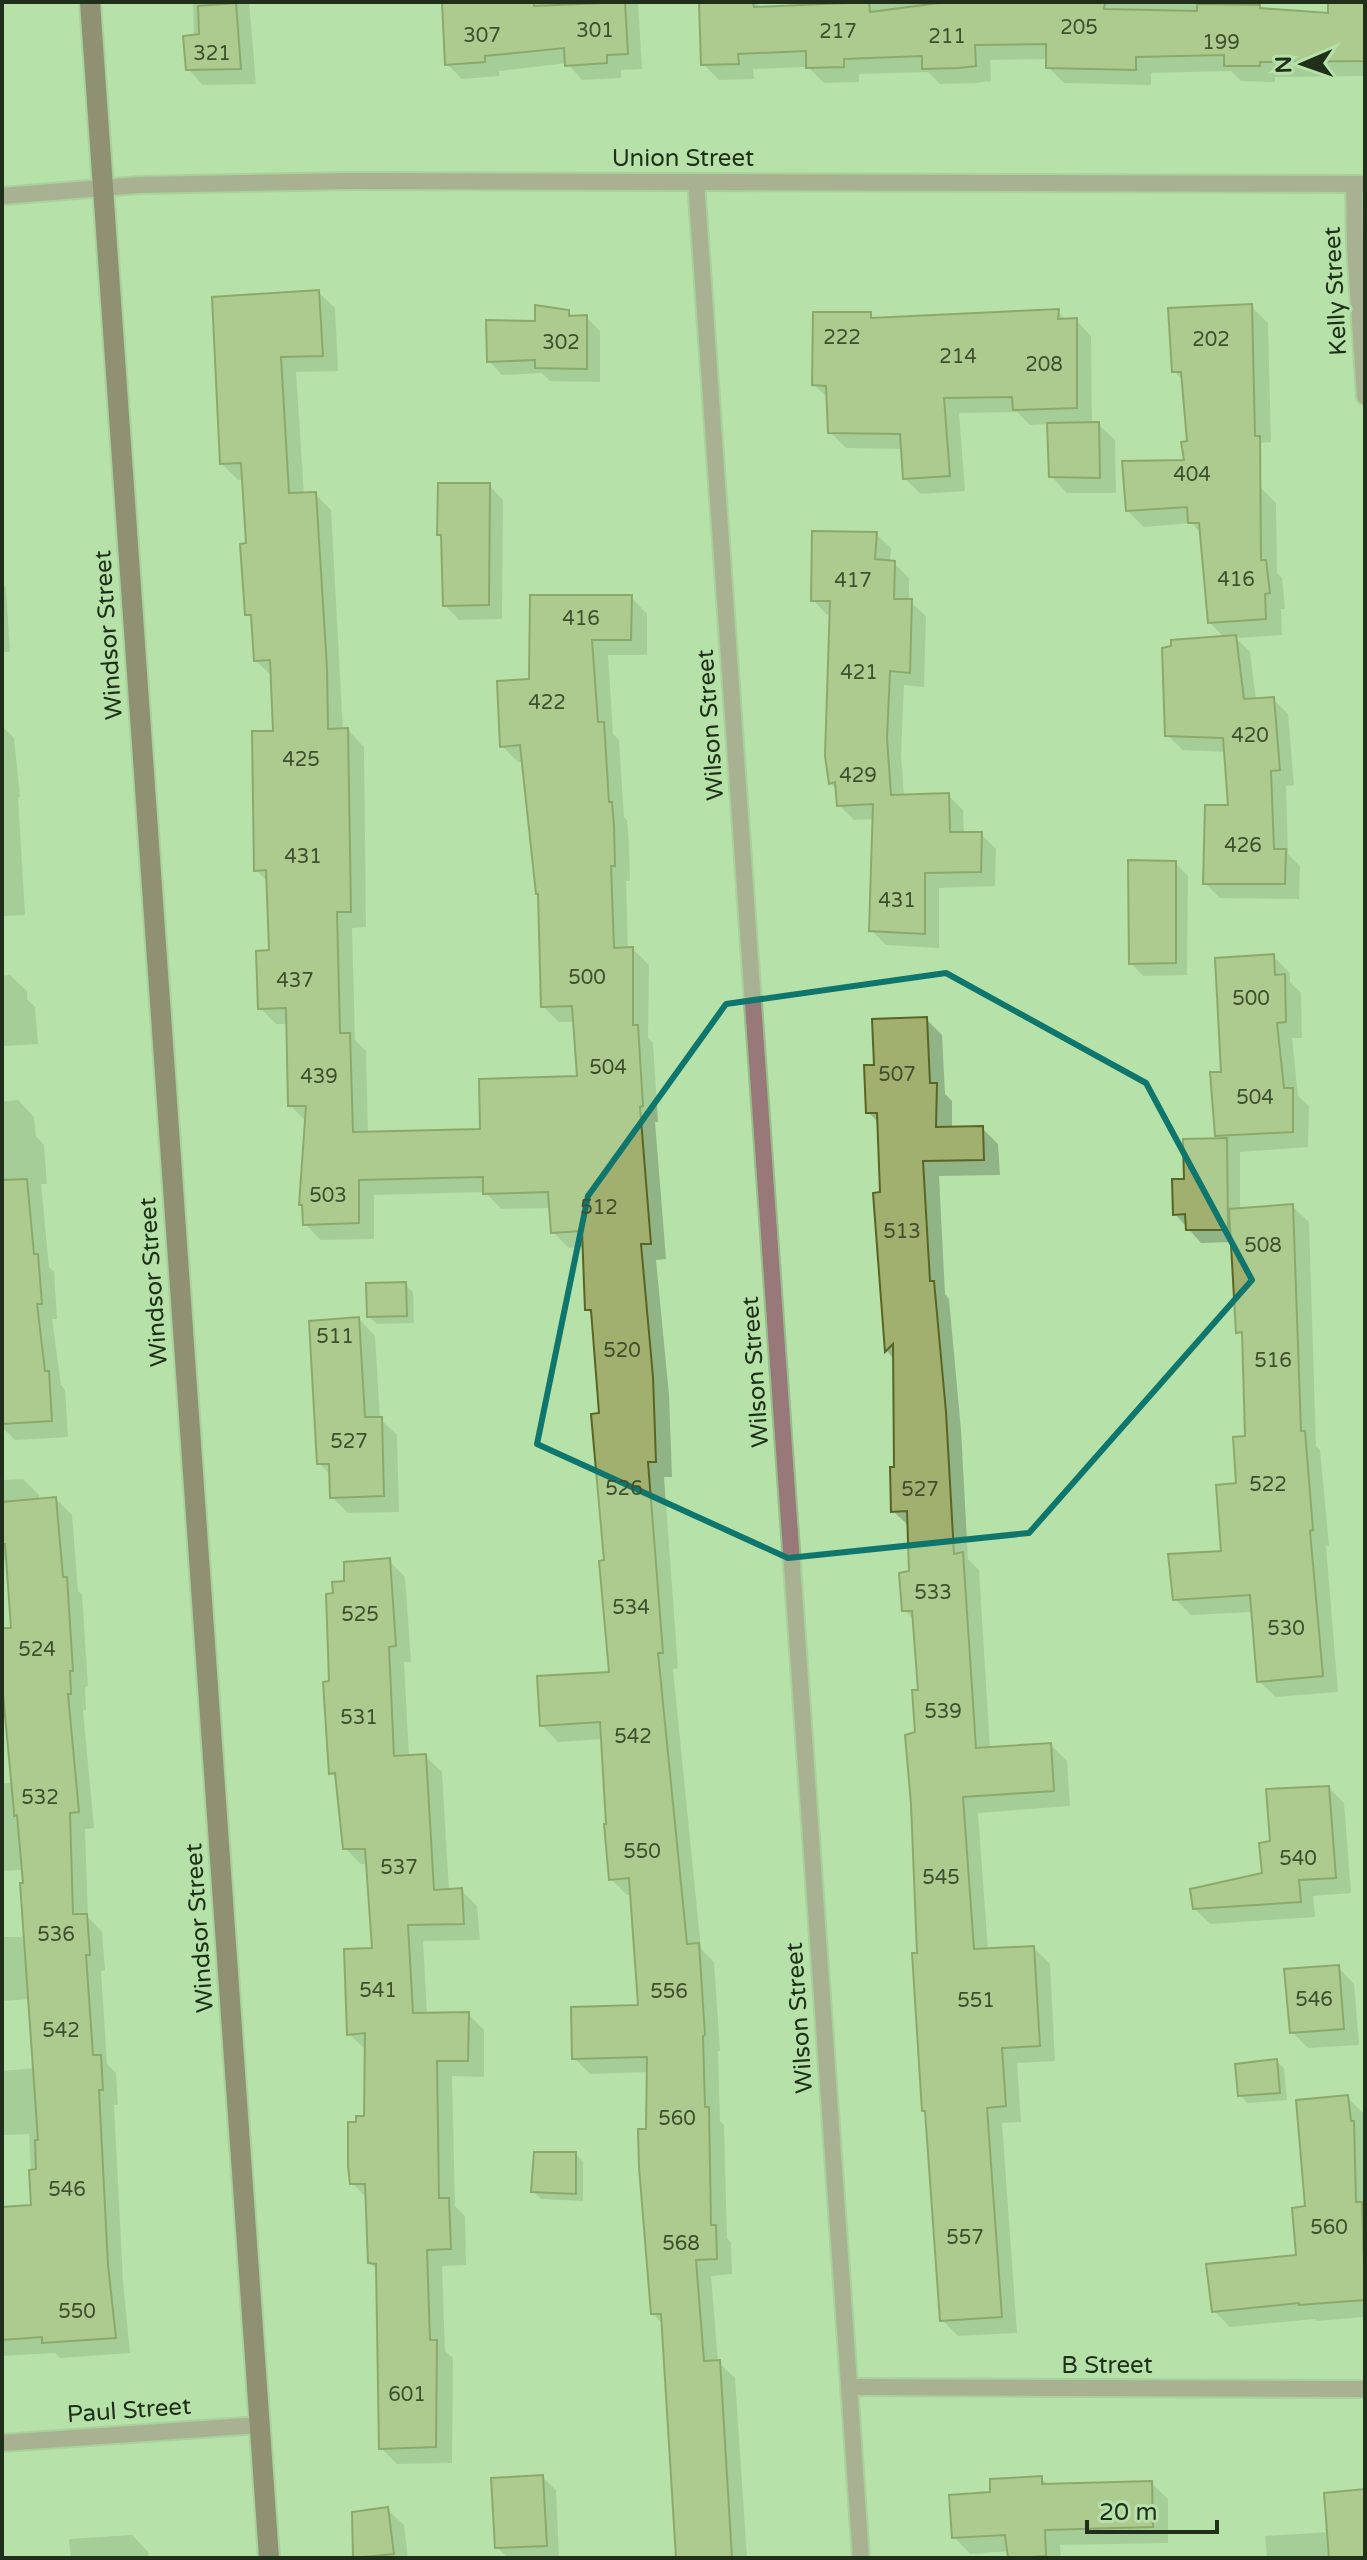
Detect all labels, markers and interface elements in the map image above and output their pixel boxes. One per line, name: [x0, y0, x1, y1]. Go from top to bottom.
house number: 205: [1060, 16, 1098, 40]
house number: 301: [576, 19, 614, 43]
house number: 217: [819, 20, 857, 44]
house number: 307: [463, 24, 501, 48]
north arrow: [1263, 24, 1343, 104]
house number: 211: [928, 25, 966, 49]
house number: 199: [1202, 31, 1240, 55]
house number: 321: [193, 42, 231, 66]
text: N: [1271, 55, 1297, 74]
street label: Union Street: [612, 144, 754, 173]
street label: Kelly Street: [1318, 226, 1353, 356]
house number: 222: [823, 326, 861, 350]
house number: 202: [1192, 328, 1230, 352]
house number: 302: [542, 331, 580, 355]
house number: 214: [939, 345, 977, 369]
house number: 208: [1025, 353, 1063, 377]
house number: 404: [1173, 463, 1211, 487]
street label: Windsor Street: [88, 549, 129, 721]
house number: 416: [1217, 568, 1255, 592]
house number: 417: [834, 569, 872, 593]
house number: 416: [562, 607, 600, 631]
street label: Wilson Street: [691, 648, 730, 802]
house number: 421: [840, 661, 878, 685]
house number: 422: [528, 691, 566, 715]
house number: 420: [1231, 724, 1269, 748]
house number: 425: [282, 748, 320, 772]
house number: 429: [839, 764, 877, 788]
house number: 426: [1224, 834, 1262, 858]
house number: 431: [284, 845, 322, 869]
house number: 431: [878, 889, 916, 913]
house number: 500: [568, 966, 606, 990]
house number: 437: [276, 969, 314, 993]
house number: 500: [1232, 987, 1270, 1011]
house number: 504: [589, 1056, 627, 1080]
house number: 507: [878, 1063, 916, 1087]
house number: 439: [300, 1065, 338, 1089]
house number: 504: [1236, 1086, 1274, 1110]
house number: 503: [309, 1184, 347, 1208]
street label: Windsor Street: [133, 1196, 174, 1368]
house number: 512: [580, 1196, 618, 1220]
house number: 513: [883, 1220, 921, 1244]
house number: 508: [1244, 1234, 1282, 1258]
street label: Wilson Street: [736, 1295, 775, 1449]
house number: 511: [316, 1325, 354, 1349]
house number: 520: [603, 1339, 641, 1363]
house number: 516: [1254, 1349, 1292, 1373]
house number: 527: [330, 1430, 368, 1454]
house number: 522: [1249, 1473, 1287, 1497]
house number: 526: [605, 1477, 643, 1501]
house number: 527: [901, 1478, 939, 1502]
house number: 533: [914, 1581, 952, 1605]
house number: 534: [612, 1596, 650, 1620]
house number: 525: [341, 1603, 379, 1627]
house number: 530: [1267, 1617, 1305, 1641]
house number: 524: [18, 1638, 56, 1662]
house number: 539: [924, 1700, 962, 1724]
house number: 531: [340, 1706, 378, 1730]
house number: 542: [614, 1725, 652, 1749]
house number: 532: [21, 1786, 59, 1810]
house number: 550: [623, 1840, 661, 1864]
street label: Windsor Street: [179, 1842, 220, 2014]
house number: 540: [1279, 1847, 1317, 1871]
house number: 537: [380, 1856, 418, 1880]
house number: 545: [922, 1866, 960, 1890]
house number: 536: [37, 1923, 75, 1947]
street label: Wilson Street: [780, 1941, 819, 2095]
house number: 541: [359, 1979, 397, 2003]
house number: 556: [650, 1980, 688, 2004]
house number: 546: [1295, 1988, 1333, 2012]
house number: 551: [957, 1989, 995, 2013]
house number: 542: [42, 2019, 80, 2043]
house number: 560: [658, 2107, 696, 2131]
house number: 546: [48, 2178, 86, 2202]
house number: 560: [1310, 2216, 1348, 2240]
house number: 557: [946, 2226, 984, 2250]
house number: 568: [662, 2232, 700, 2256]
house number: 550: [58, 2300, 96, 2324]
street label: B Street: [1061, 2351, 1153, 2380]
house number: 601: [388, 2383, 426, 2407]
street label: Paul Street: [66, 2392, 192, 2429]
scale bar: [1087, 2484, 1217, 2534]
text: 20 m: [1099, 2498, 1157, 2527]

